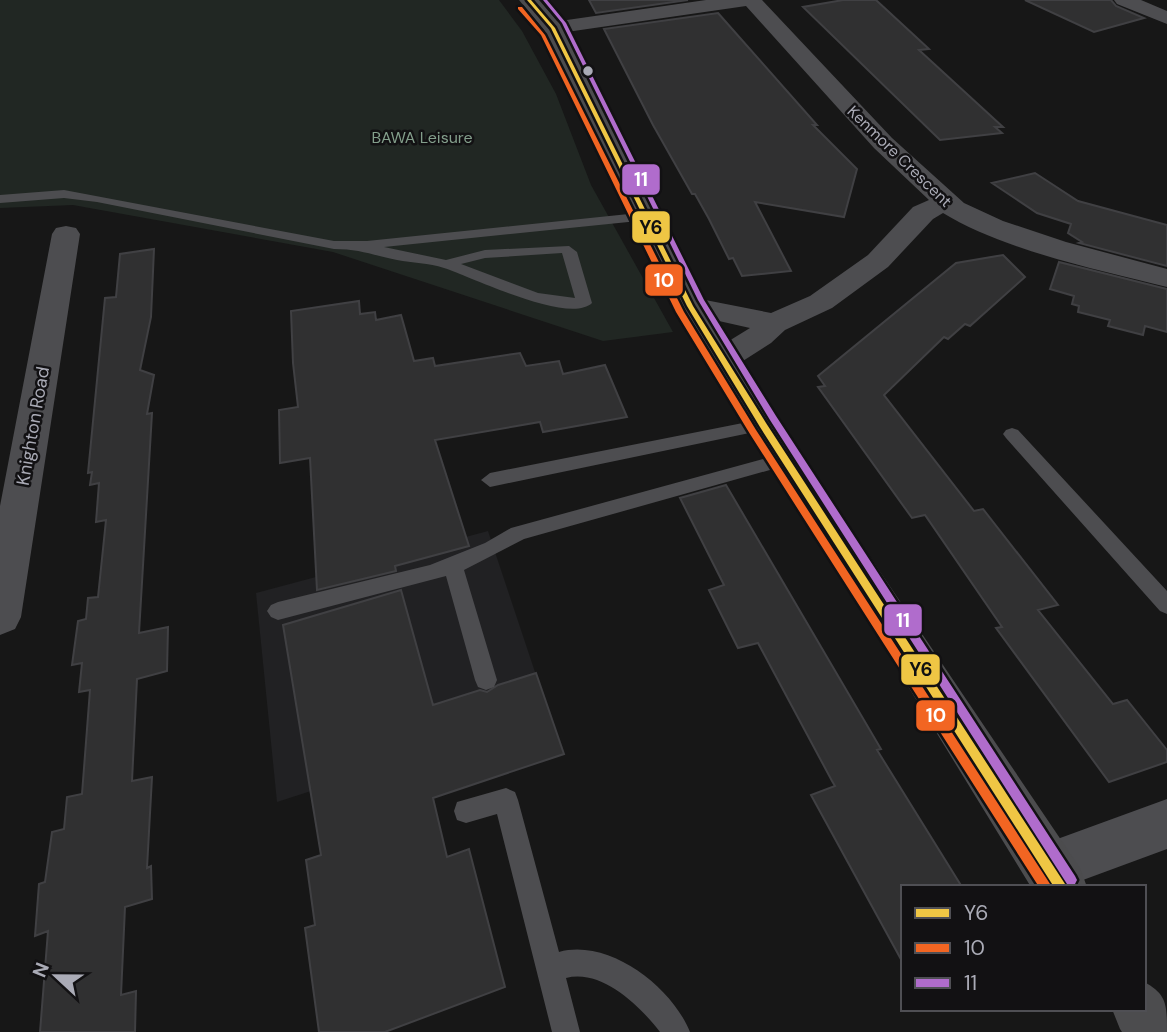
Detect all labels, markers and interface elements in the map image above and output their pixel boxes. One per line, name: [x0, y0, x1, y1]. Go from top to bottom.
unlabelled marker: [581, 64, 595, 78]
street label: Kenmore Crescent: [843, 101, 956, 212]
park label: BAWA Leisure: [371, 127, 473, 148]
line badge: 11: [621, 163, 661, 196]
text: 11: [634, 167, 648, 192]
line badge: Y6: [631, 210, 671, 244]
text: Y6: [639, 215, 663, 240]
line badge: 10: [644, 263, 684, 297]
text: 10: [654, 268, 674, 293]
street label: Knighton Road: [11, 365, 55, 487]
line badge: 11: [883, 603, 923, 637]
text: 11: [896, 608, 910, 633]
line badge: Y6: [900, 653, 941, 686]
text: Y6: [909, 657, 933, 682]
line badge: 10: [915, 699, 956, 732]
text: 10: [926, 703, 946, 728]
legend: [901, 885, 1146, 1011]
text: Y6: [964, 899, 988, 927]
text: 10: [964, 934, 985, 962]
north arrow: [21, 941, 91, 1011]
text: N: [27, 959, 55, 981]
text: 11: [964, 969, 977, 997]

